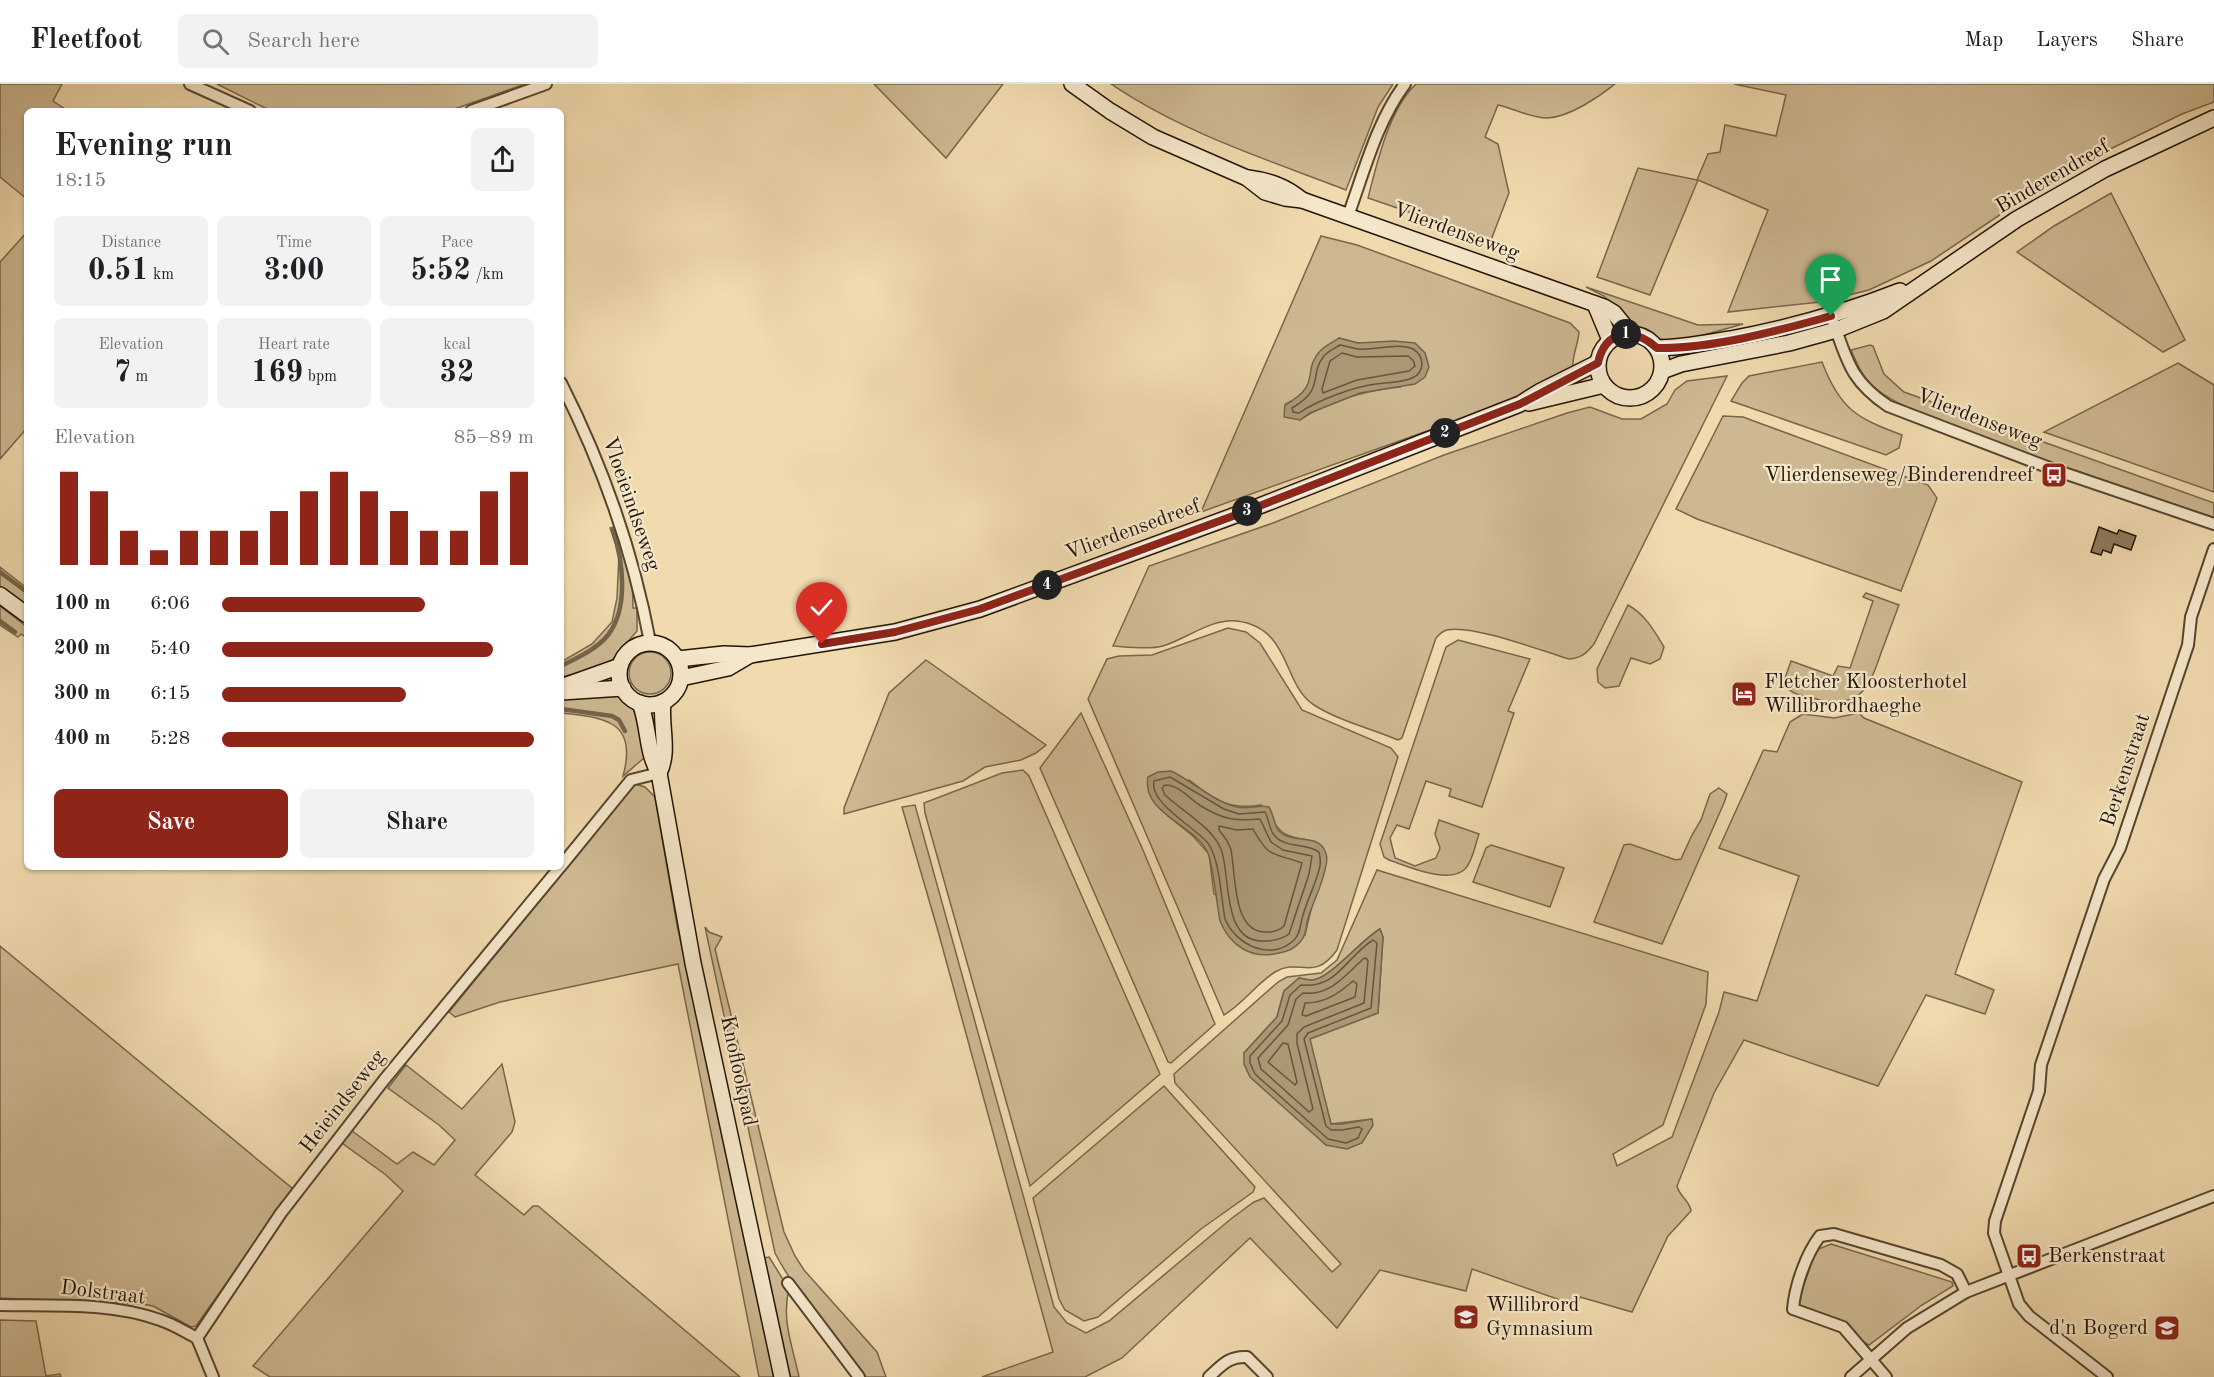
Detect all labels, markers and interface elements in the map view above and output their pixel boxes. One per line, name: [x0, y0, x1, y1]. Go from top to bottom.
search box: [178, 14, 598, 68]
icon: search: [199, 25, 232, 58]
text: Fleetfoot: [30, 27, 142, 55]
text: Search here: [247, 30, 360, 52]
text: Map: [1964, 30, 2003, 51]
text: Layers: [2036, 30, 2098, 51]
text: Share: [2131, 30, 2184, 51]
button: share: [471, 128, 534, 191]
text: Evening run: [54, 130, 233, 163]
street label: Binderendreef: [1993, 135, 2114, 218]
text: 18:15: [54, 171, 106, 191]
street label: Vlierdenseweg: [1390, 199, 1523, 265]
text: Distance: [101, 235, 161, 251]
text: Time: [276, 235, 312, 251]
text: Pace: [441, 235, 473, 251]
pin: [1805, 254, 1856, 316]
text: 0.51: [88, 256, 149, 286]
text: 3:00: [264, 256, 324, 286]
text: 5:52: [410, 256, 471, 286]
icon: arrive: [1814, 263, 1847, 296]
text: km: [149, 267, 174, 283]
text: /km: [471, 267, 504, 283]
pin: 1: [1611, 319, 1641, 349]
text: 1: [1621, 326, 1631, 342]
text: Elevation: [98, 337, 164, 353]
text: Heart rate: [258, 337, 330, 353]
text: kcal: [443, 337, 471, 353]
text: 7: [114, 358, 131, 388]
text: 169: [251, 358, 303, 388]
text: 32: [440, 358, 474, 388]
text: m: [131, 369, 148, 385]
text: bpm: [303, 369, 337, 385]
street label: Vlierdenseweg: [1913, 385, 2045, 453]
pin: 2: [1430, 418, 1460, 448]
text: 2: [1440, 425, 1450, 441]
text: Elevation: [54, 428, 135, 448]
text: 85–89 m: [454, 428, 534, 448]
street label: Vloeieindseweg: [598, 434, 664, 574]
bus stop icon: Vlierdenseweg/Binderendreef: [2039, 460, 2069, 490]
place label: Vlierdenseweg/Binderendreef: [1764, 465, 2035, 486]
street label: Vlierdensedreef: [1063, 495, 1204, 564]
pin: 3: [1232, 496, 1262, 526]
text: 3: [1242, 503, 1252, 519]
pin: 4: [1032, 570, 1062, 600]
text: 4: [1042, 577, 1052, 593]
pin: [796, 582, 847, 644]
icon: check: [805, 591, 838, 624]
text: 100 m: [54, 594, 110, 614]
text: 6:06: [150, 594, 190, 614]
text: 200 m: [54, 639, 110, 659]
text: 5:40: [150, 639, 190, 659]
place label: Fletcher Kloosterhotel Willibrordhaeghe: [1764, 672, 1968, 717]
hotel icon: Fletcher Kloosterhotel Willibrordhaeghe: [1729, 679, 1759, 709]
text: 300 m: [54, 684, 110, 704]
text: 6:15: [150, 684, 190, 704]
street label: Berkenstraat: [2098, 711, 2154, 829]
text: 400 m: [54, 729, 110, 749]
text: 5:28: [150, 729, 190, 749]
button: Save: [54, 789, 288, 858]
button: Share: [300, 789, 534, 858]
street label: Knoflookpad: [716, 1014, 760, 1128]
street label: Heieindseweg: [296, 1046, 390, 1158]
bus stop icon: Berkenstraat: [2014, 1241, 2044, 1271]
place label: Berkenstraat: [2048, 1246, 2166, 1267]
street label: Dolstraat: [59, 1277, 147, 1309]
place label: Willibrord Gymnasium: [1486, 1295, 1593, 1340]
school or university icon: Willibrord Gymnasium: [1451, 1302, 1481, 1332]
school or university icon: d'n Bogerd: [2152, 1313, 2182, 1343]
place label: d'n Bogerd: [2049, 1318, 2148, 1339]

